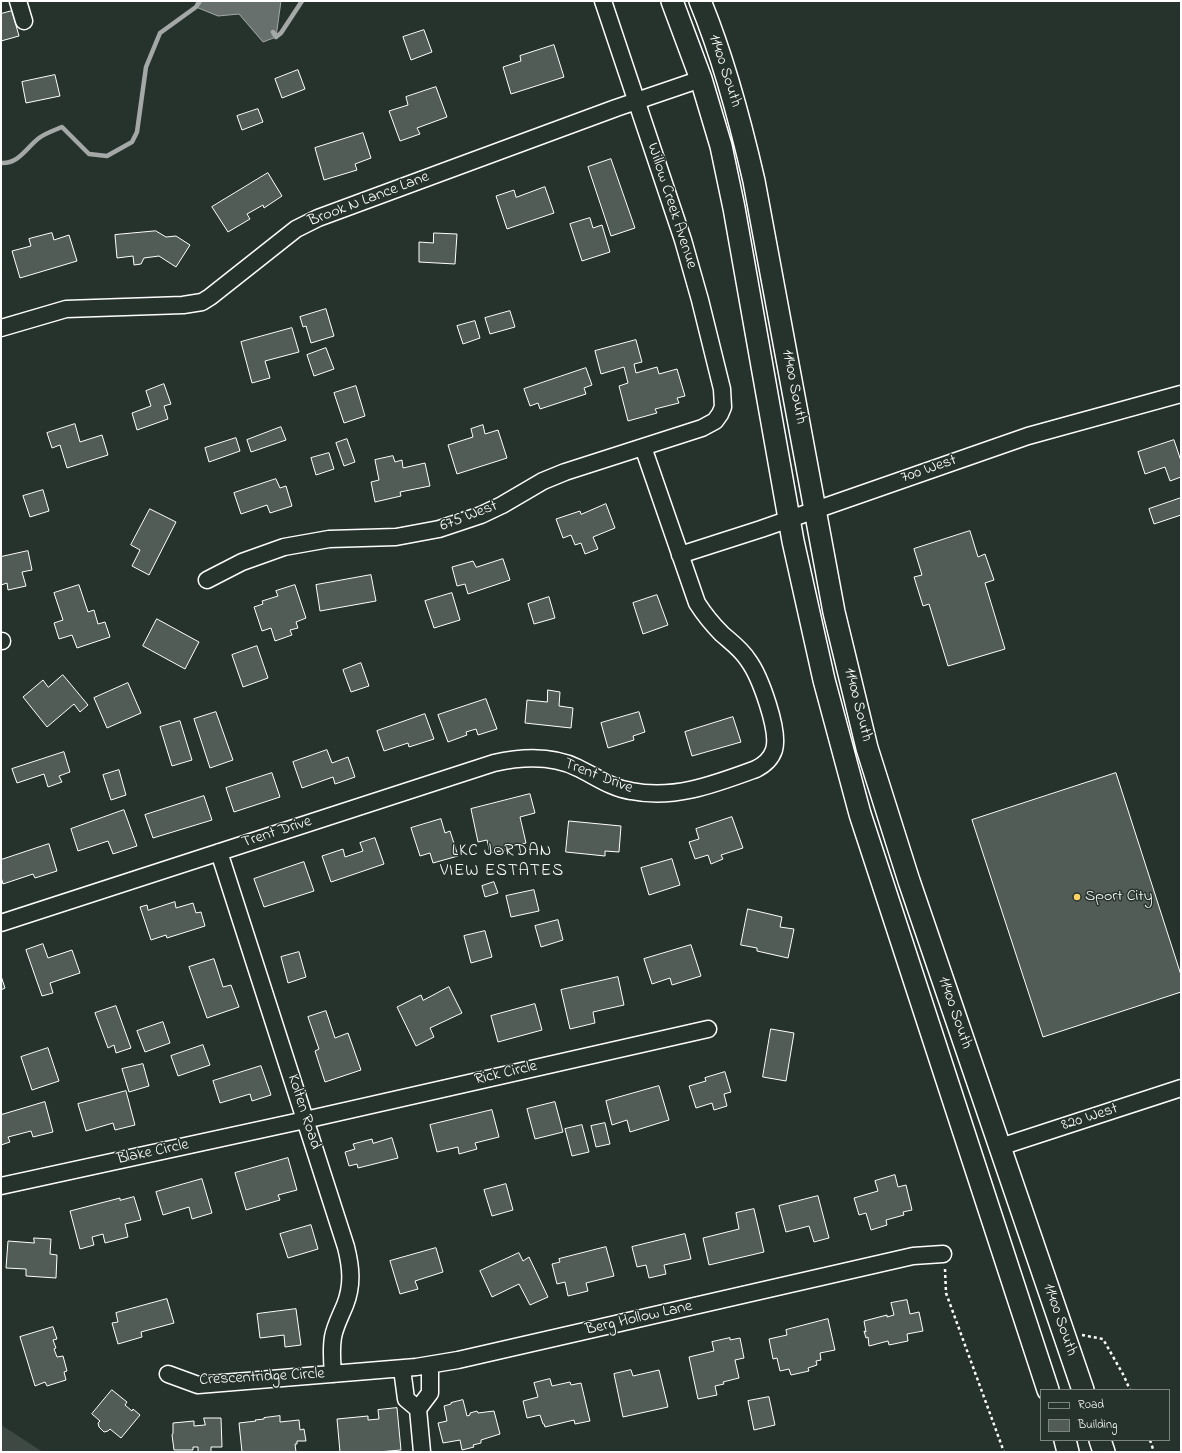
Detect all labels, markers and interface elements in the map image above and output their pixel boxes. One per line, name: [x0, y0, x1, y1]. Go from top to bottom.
street label: 11400 South: [703, 32, 745, 110]
street label: Willow Creek Avenue: [642, 141, 700, 271]
street label: Brook N Lance Lane: [306, 168, 432, 232]
street label: 11400 South: [776, 348, 810, 426]
street label: 700 West: [899, 452, 959, 488]
street label: 675 West: [438, 497, 500, 537]
street label: 11400 South: [839, 666, 875, 744]
street label: Trent Drive: [561, 755, 635, 799]
street label: Trent Drive: [240, 813, 314, 853]
district label: LKC JORDAN VIEW ESTATES: [440, 842, 564, 882]
place label: Sport City: [1085, 887, 1153, 907]
marker: Sport City: [1072, 892, 1082, 902]
street label: 11400 South: [933, 974, 975, 1052]
street label: Rick Circle: [473, 1058, 539, 1090]
street label: Kolten Road: [282, 1072, 324, 1152]
street label: 820 West: [1059, 1100, 1121, 1136]
street label: Blake Circle: [115, 1136, 191, 1170]
street label: 11400 South: [1038, 1281, 1080, 1359]
street label: Berg Hollow Lane: [584, 1297, 694, 1341]
street label: Crescentridge Circle: [199, 1365, 325, 1391]
legend: [1040, 1389, 1170, 1441]
text: Road: [1078, 1396, 1104, 1414]
text: Building: [1078, 1416, 1117, 1434]

